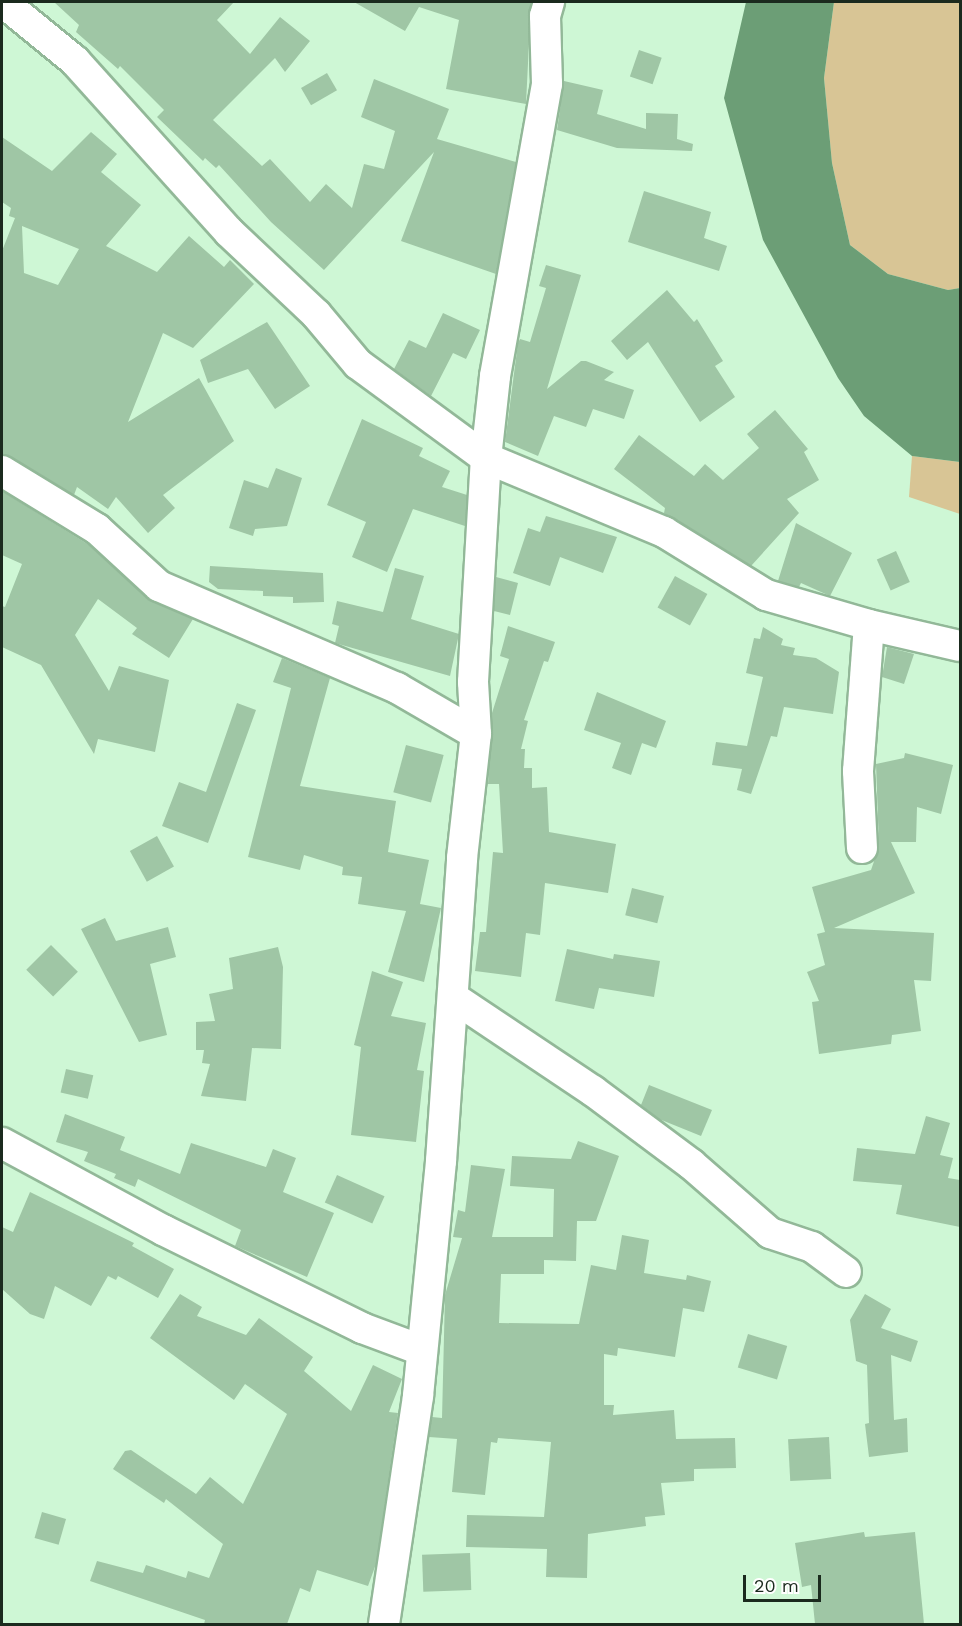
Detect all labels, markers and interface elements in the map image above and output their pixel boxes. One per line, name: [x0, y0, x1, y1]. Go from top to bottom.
scale bar: [746, 1563, 824, 1601]
text: 20 m: [754, 1575, 799, 1596]

